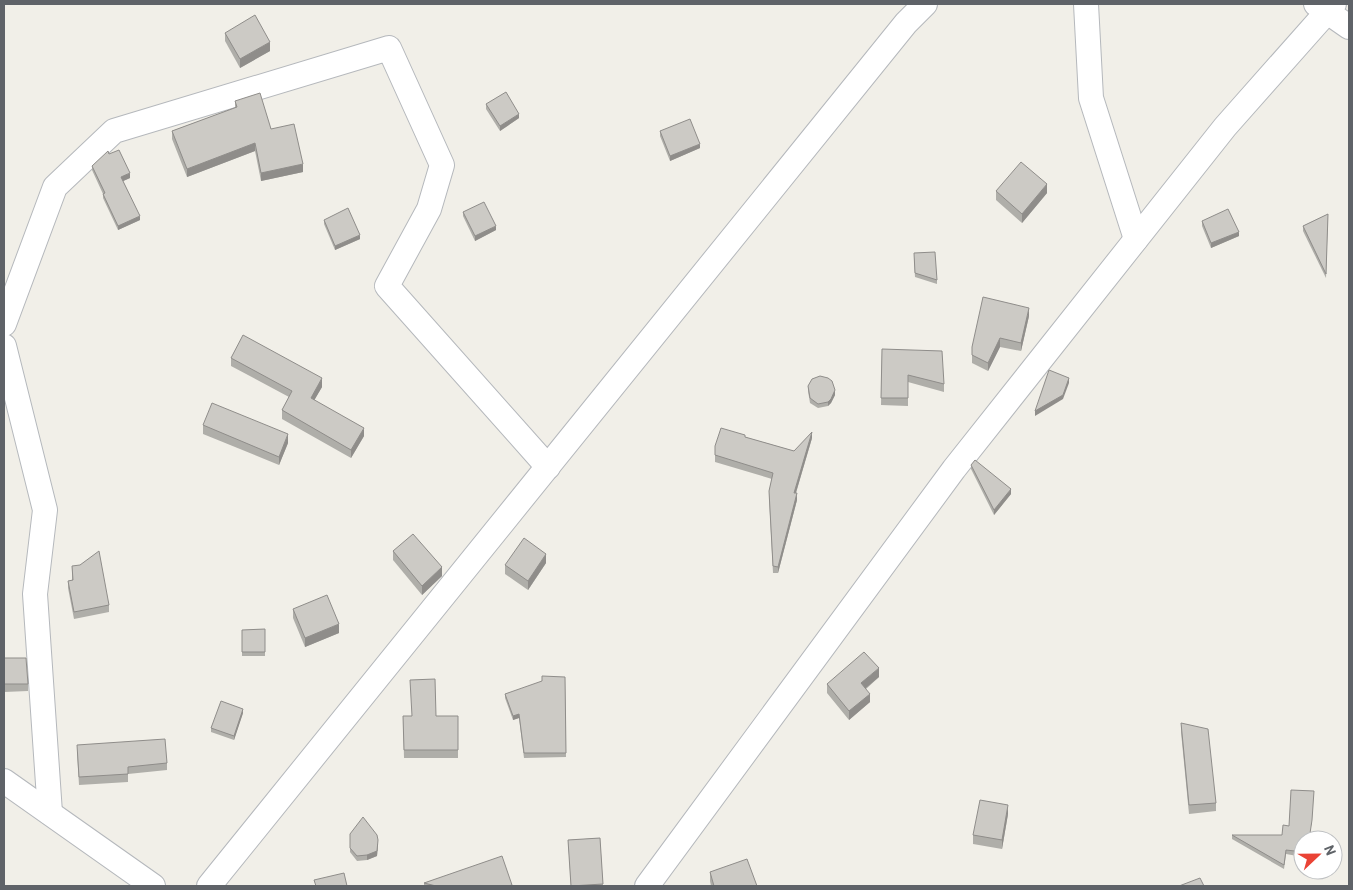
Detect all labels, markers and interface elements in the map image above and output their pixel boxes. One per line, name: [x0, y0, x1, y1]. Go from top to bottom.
north arrow: [1293, 830, 1343, 880]
text: N: [1321, 842, 1340, 857]

